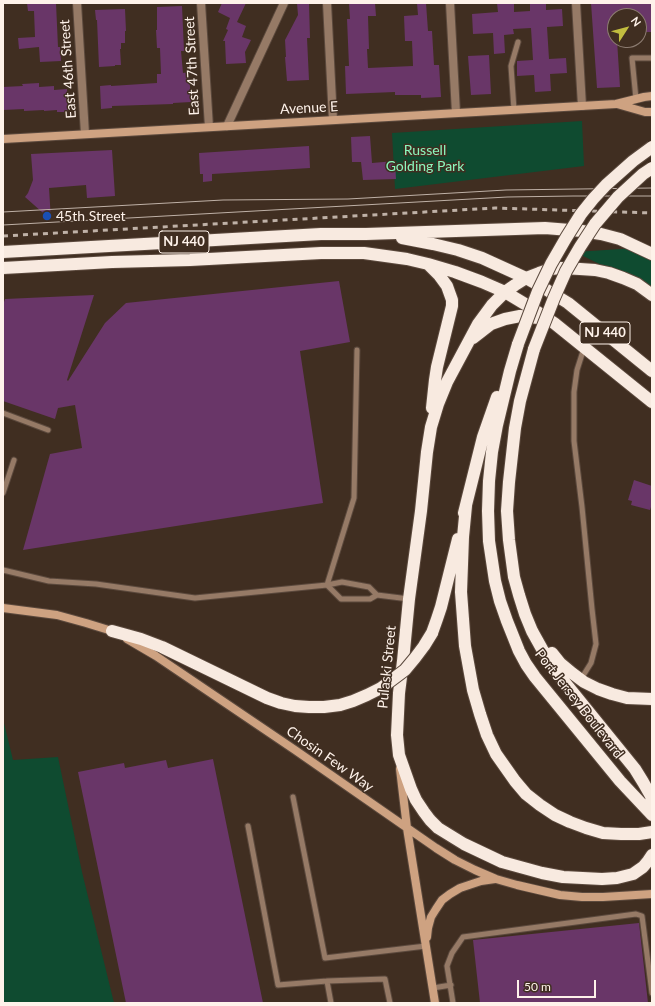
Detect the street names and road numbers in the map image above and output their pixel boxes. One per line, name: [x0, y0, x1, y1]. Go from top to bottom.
street label: East 47th Street: [181, 16, 203, 116]
street label: East 46th Street: [56, 19, 80, 119]
street label: Avenue E: [280, 98, 338, 118]
road number: NJ 440: [159, 231, 209, 253]
road number: NJ 440: [580, 322, 630, 344]
street label: Pulaski Street: [374, 625, 400, 709]
street label: Port Jersey Boulevard: [531, 646, 627, 762]
street label: Chosin Few Way: [283, 723, 377, 795]

